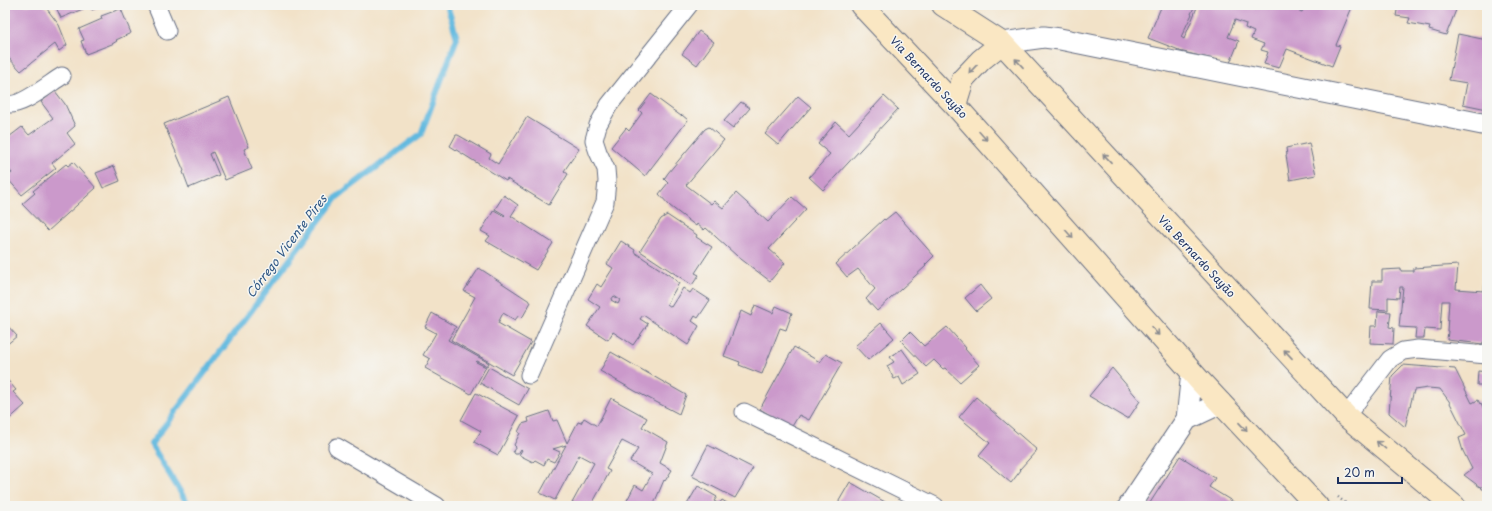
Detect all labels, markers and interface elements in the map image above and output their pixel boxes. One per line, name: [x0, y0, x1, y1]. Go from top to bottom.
street label: Via Bernardo Sayão: [886, 32, 972, 122]
one-way arrow: [1015, 57, 1024, 68]
one-way arrow: [968, 64, 977, 74]
one-way arrow: [978, 131, 987, 142]
one-way arrow: [1102, 153, 1112, 163]
water label: Córrego Vicente Pires: [241, 190, 332, 301]
street label: Via Bernardo Sayão: [1154, 211, 1240, 301]
one-way arrow: [1064, 228, 1073, 238]
one-way arrow: [1151, 326, 1160, 336]
one-way arrow: [1284, 349, 1293, 359]
one-way arrow: [1238, 422, 1248, 432]
one-way arrow: [1376, 441, 1387, 449]
scale bar: [1338, 459, 1402, 485]
text: 20 m: [1344, 463, 1375, 481]

